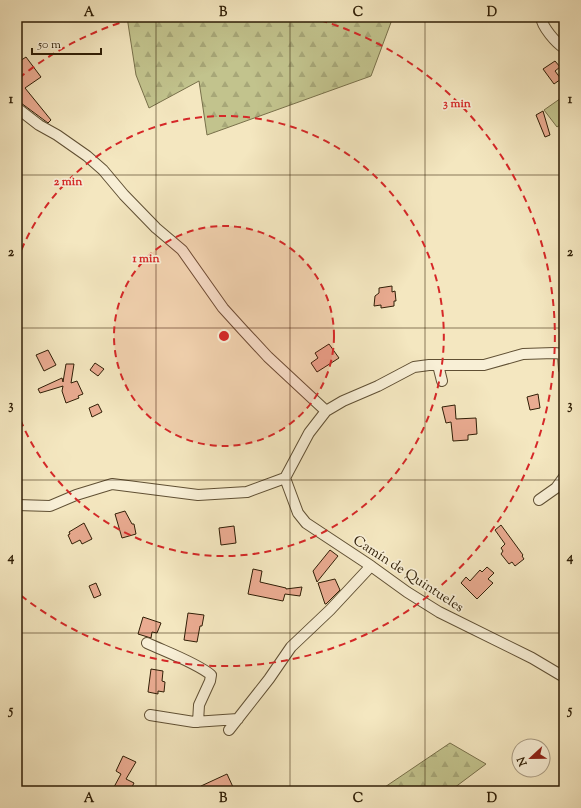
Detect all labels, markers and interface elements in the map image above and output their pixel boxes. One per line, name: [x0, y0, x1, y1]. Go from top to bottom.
text: A: [84, 4, 95, 22]
text: B: [219, 4, 228, 22]
text: C: [353, 4, 363, 22]
text: D: [487, 4, 497, 22]
scale bar: [32, 30, 101, 56]
text: 50 m: [37, 36, 61, 54]
text: 1: [9, 91, 14, 109]
text: 1: [568, 91, 573, 109]
text: 3 min: [443, 95, 472, 113]
text: 2 min: [54, 173, 83, 191]
text: 2: [8, 244, 15, 262]
text: 2: [567, 244, 574, 262]
text: 1 min: [131, 250, 160, 268]
centre of rings: [217, 329, 231, 343]
text: 3: [8, 397, 14, 415]
text: 3: [567, 397, 573, 415]
street label: Camín de Quintueles: [349, 531, 467, 618]
text: 4: [7, 549, 15, 567]
text: 4: [566, 549, 574, 567]
text: 5: [8, 702, 14, 720]
text: 5: [567, 702, 573, 720]
north arrow: [511, 738, 551, 778]
text: N: [514, 754, 532, 769]
text: A: [84, 790, 95, 808]
text: B: [219, 790, 228, 808]
text: C: [353, 790, 363, 808]
text: D: [487, 790, 497, 808]

